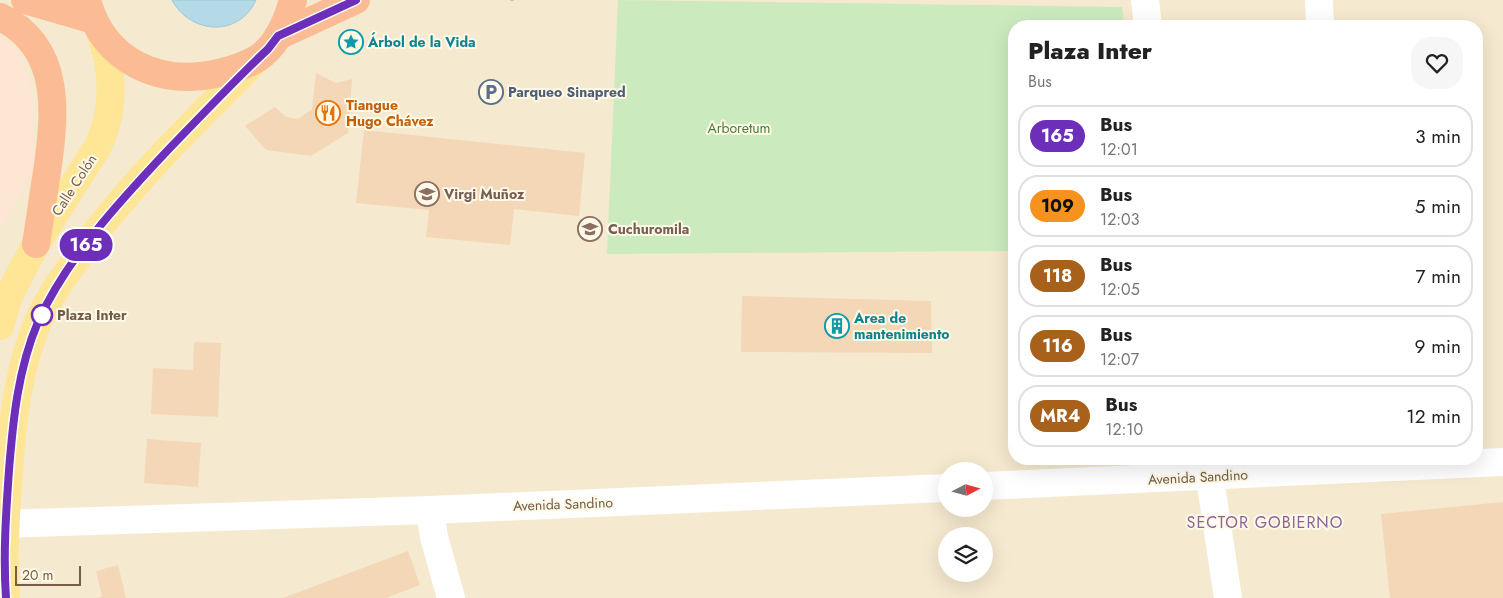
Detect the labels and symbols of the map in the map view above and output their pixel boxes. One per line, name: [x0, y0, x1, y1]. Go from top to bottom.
place icon: Árbol de la Vida: [338, 29, 364, 55]
place label: Árbol de la Vida: [367, 32, 476, 52]
parking icon: Parqueo Sinapred: [478, 79, 504, 105]
place label: Parqueo Sinapred: [508, 82, 626, 102]
place label: Tiangue Hugo Chávez: [346, 95, 434, 131]
restaurant icon: Tiangue Hugo Chávez: [315, 100, 341, 126]
park label: Arboretum: [707, 118, 771, 138]
street label: Calle Colón: [47, 150, 101, 220]
school or university icon: Virgi Muñoz: [414, 181, 440, 207]
place label: Virgi Muñoz: [443, 184, 525, 204]
school or university icon: Cuchuromila: [577, 216, 603, 242]
place label: Cuchuromila: [608, 219, 689, 239]
line badge: 165: [57, 229, 115, 261]
marker: Plaza Inter: [31, 304, 53, 326]
place label: Plaza Inter: [57, 305, 127, 325]
place label: Area de mantenimiento: [853, 308, 950, 344]
building icon: Area de mantenimiento: [824, 313, 850, 339]
north arrow: [938, 462, 992, 518]
street label: Avenida Sandino: [1148, 464, 1249, 490]
street label: Avenida Sandino: [513, 492, 614, 516]
district label: SECTOR GOBIERNO: [1187, 511, 1343, 534]
scale bar: [15, 563, 81, 586]

